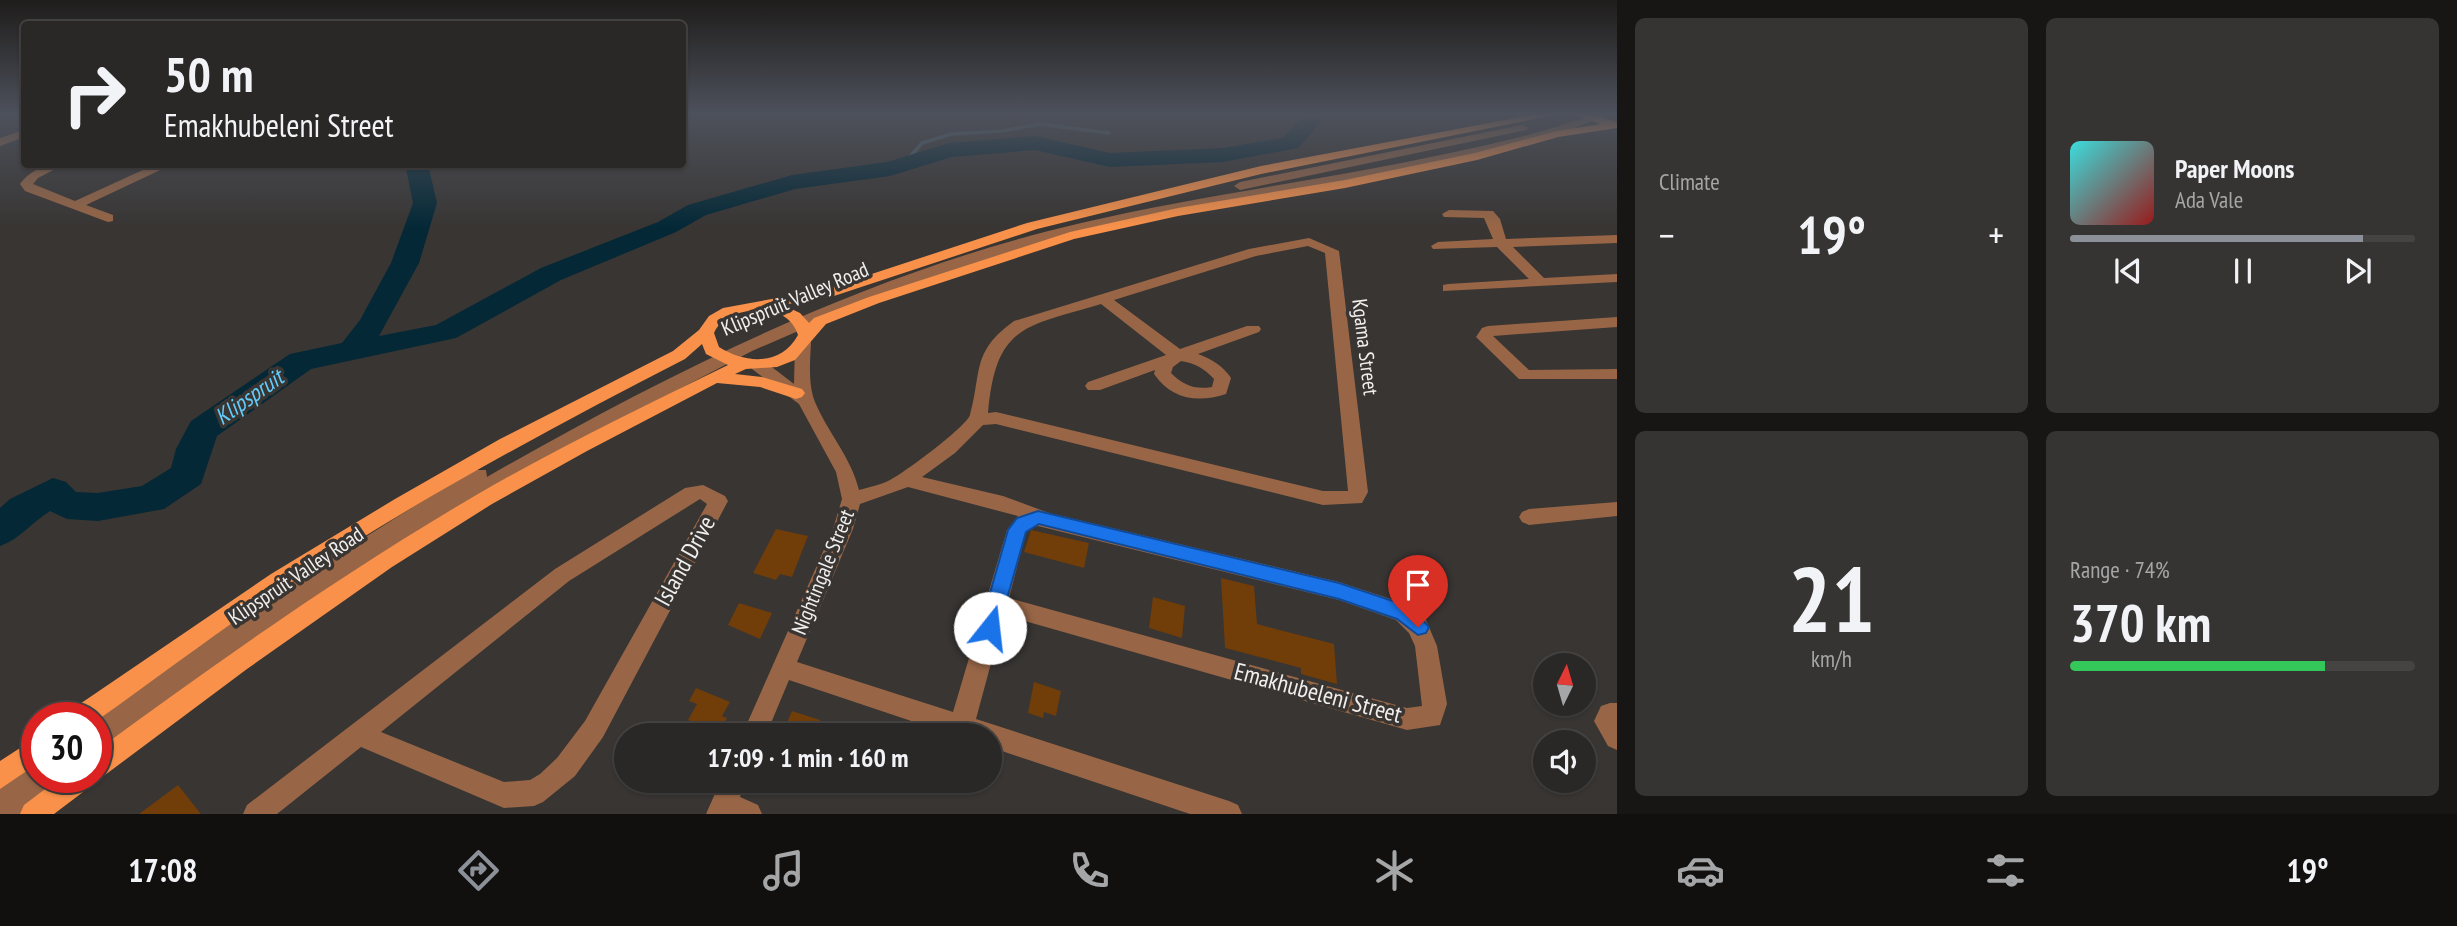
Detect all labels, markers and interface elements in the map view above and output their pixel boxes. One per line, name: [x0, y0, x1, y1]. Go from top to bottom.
text: 50 m: [164, 42, 253, 106]
icon: right: [49, 49, 140, 140]
text: Emakhubeleni Street: [164, 104, 394, 146]
text: Paper Moons: [2175, 152, 2294, 185]
text: Climate: [1659, 167, 1720, 196]
text: Ada Vale: [2175, 185, 2243, 214]
text: 19°: [1797, 201, 1866, 268]
text: −: [1659, 210, 1675, 259]
text: +: [1988, 210, 2004, 259]
icon: previous: [2109, 252, 2147, 290]
icon: pause: [2224, 252, 2262, 290]
icon: next: [2339, 252, 2377, 290]
street label: Klipspruit Valley Road: [717, 255, 872, 342]
street label: Kgama Street: [1346, 297, 1385, 397]
water label: Klipspruit: [209, 361, 291, 431]
street label: Nightingale Street: [785, 505, 860, 638]
street label: Island Drive: [647, 510, 722, 611]
street label: Klipspruit Valley Road: [223, 520, 368, 631]
text: 21: [1788, 539, 1875, 657]
pin: [1388, 555, 1448, 627]
text: Range · 74%: [2070, 555, 2170, 584]
icon: arrive: [1399, 566, 1437, 604]
text: 370 km: [2070, 589, 2211, 656]
position arrow: [953, 591, 1027, 665]
text: km/h: [1811, 644, 1852, 673]
north arrow: [1533, 653, 1596, 716]
map controls: [1533, 653, 1596, 793]
street label: Emakhubeleni Street: [1231, 655, 1406, 730]
speed limit sign: 30: [21, 702, 112, 793]
button: sound: [1533, 730, 1596, 793]
text: 17:09 · 1 min · 160 m: [708, 741, 908, 774]
icon: directions: [454, 846, 503, 895]
icon: music: [759, 846, 808, 895]
icon: phone: [1065, 846, 1114, 895]
icon: climate: [1370, 846, 1419, 895]
icon: car: [1676, 846, 1725, 895]
icon: filters: [1981, 846, 2030, 895]
text: 17:08: [128, 849, 197, 891]
text: 19°: [2287, 849, 2329, 891]

